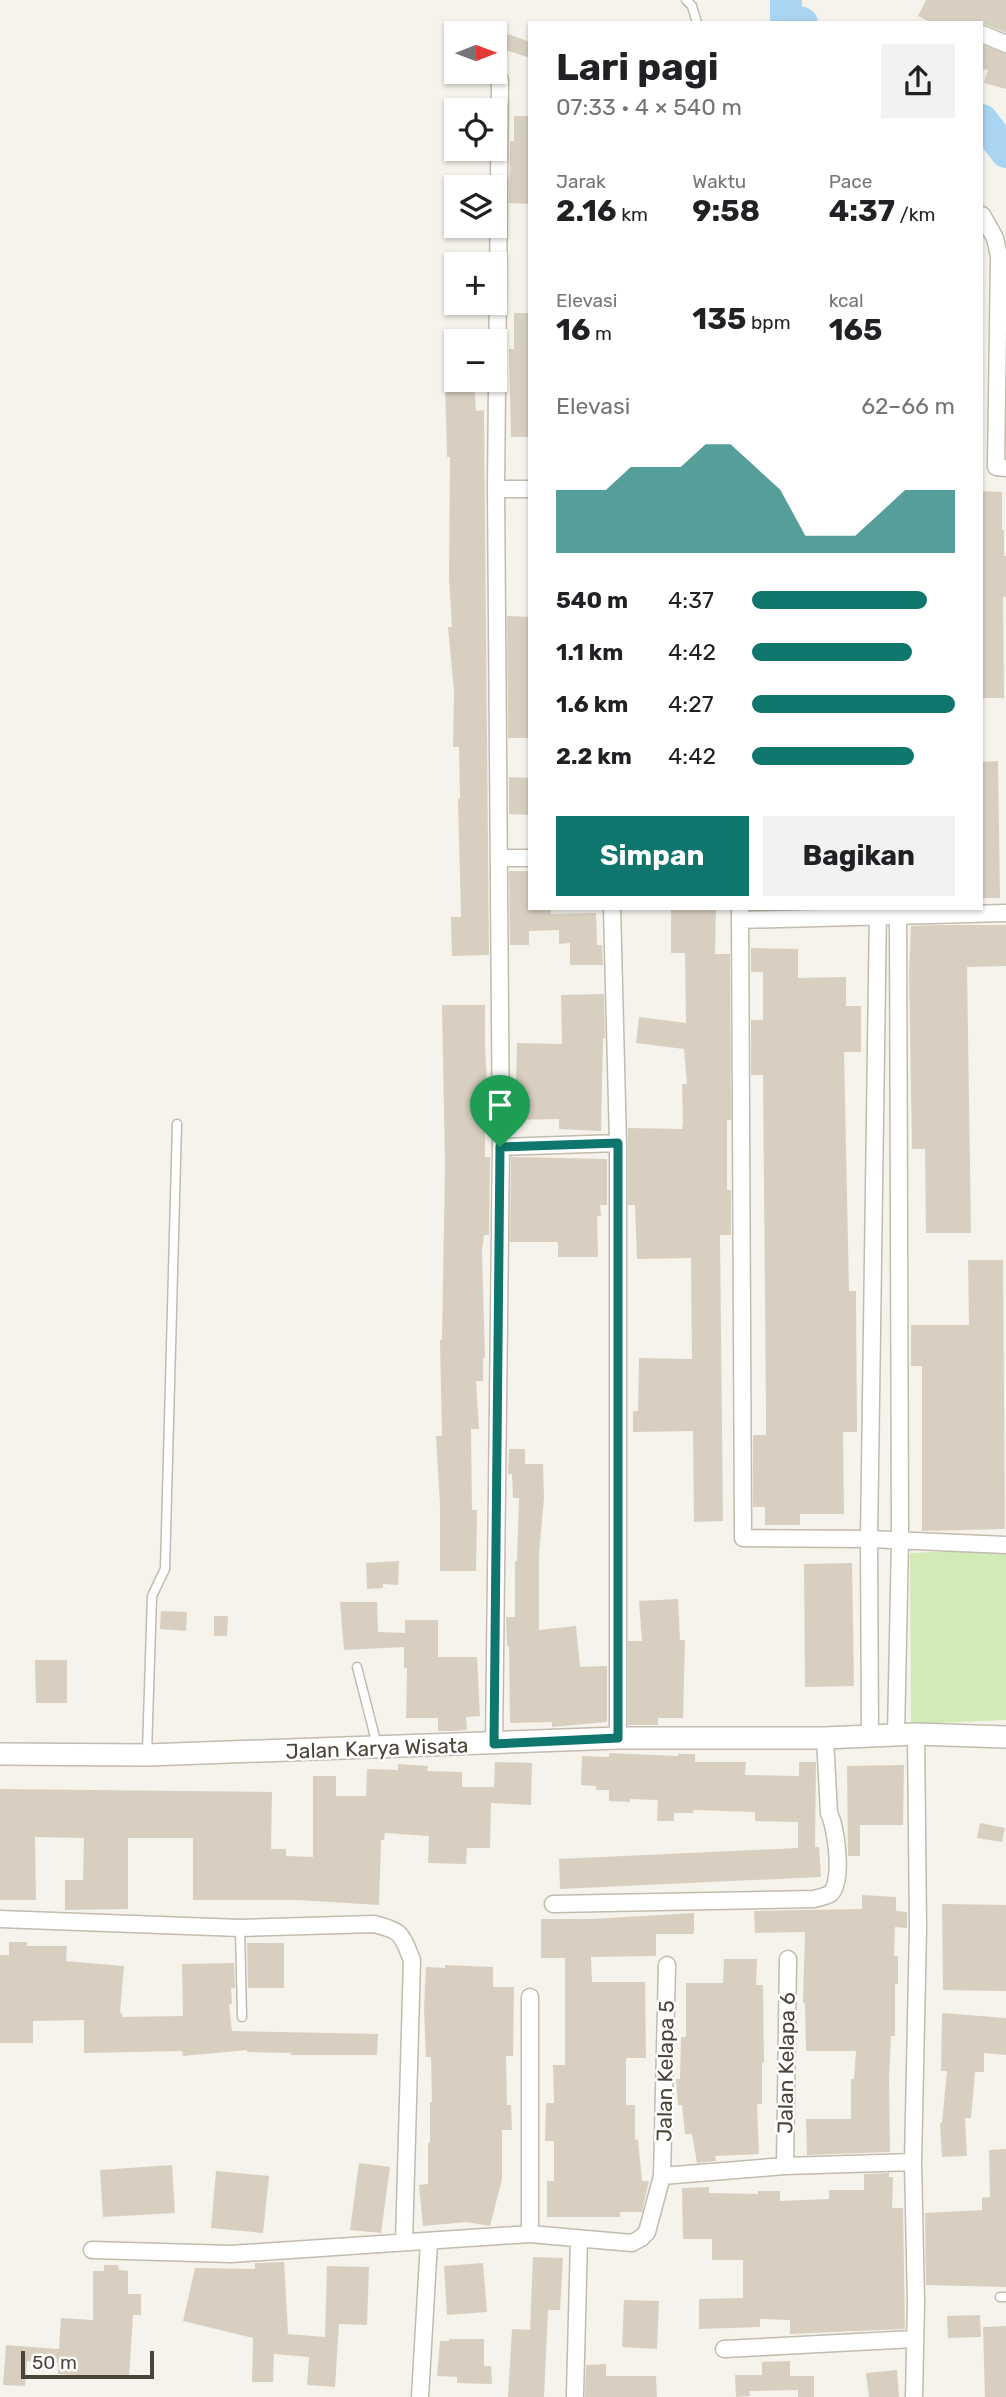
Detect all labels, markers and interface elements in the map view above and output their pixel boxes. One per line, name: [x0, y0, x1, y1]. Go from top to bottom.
north arrow: [444, 21, 508, 84]
map controls: [444, 21, 507, 392]
text: Lari pagi: [556, 44, 719, 90]
button: share: [881, 44, 955, 118]
text: 07:33 · 4 × 540 m: [556, 93, 742, 121]
button: locate: [444, 98, 507, 161]
text: Jarak: [556, 170, 606, 193]
text: Waktu: [692, 170, 746, 193]
text: Pace: [829, 170, 872, 193]
button: layers: [444, 175, 507, 238]
text: 2.16: [556, 193, 617, 229]
text: 9:58: [692, 193, 760, 229]
text: 4:37: [829, 193, 895, 229]
text: km: [617, 203, 648, 226]
text: /km: [895, 203, 935, 226]
button: +: [444, 252, 507, 315]
text: Elevasi: [556, 289, 617, 312]
text: kcal: [829, 289, 864, 312]
text: 135: [692, 301, 746, 337]
text: bpm: [746, 311, 791, 334]
text: 16: [556, 312, 590, 348]
text: 165: [829, 312, 882, 348]
text: m: [590, 322, 612, 345]
button: −: [444, 329, 507, 392]
text: Elevasi: [556, 392, 630, 420]
text: 62–66 m: [861, 392, 955, 420]
text: 540 m: [556, 586, 628, 614]
text: 4:37: [668, 586, 714, 614]
text: 1.1 km: [556, 638, 623, 666]
text: 4:42: [668, 638, 716, 666]
text: 1.6 km: [556, 690, 628, 718]
text: 4:27: [668, 690, 713, 718]
text: 2.2 km: [556, 742, 632, 770]
text: 4:42: [668, 742, 716, 770]
button: Simpan: [556, 816, 749, 896]
button: Bagikan: [763, 816, 955, 896]
pin: [470, 1075, 530, 1147]
icon: arrive: [481, 1086, 519, 1124]
street label: Jalan Karya Wisata: [285, 1732, 469, 1764]
street label: Jalan Kelapa 6: [772, 1992, 800, 2134]
street label: Jalan Kelapa 5: [651, 2000, 679, 2142]
scale bar: [21, 2348, 154, 2380]
text: 50 m: [32, 2351, 77, 2374]

